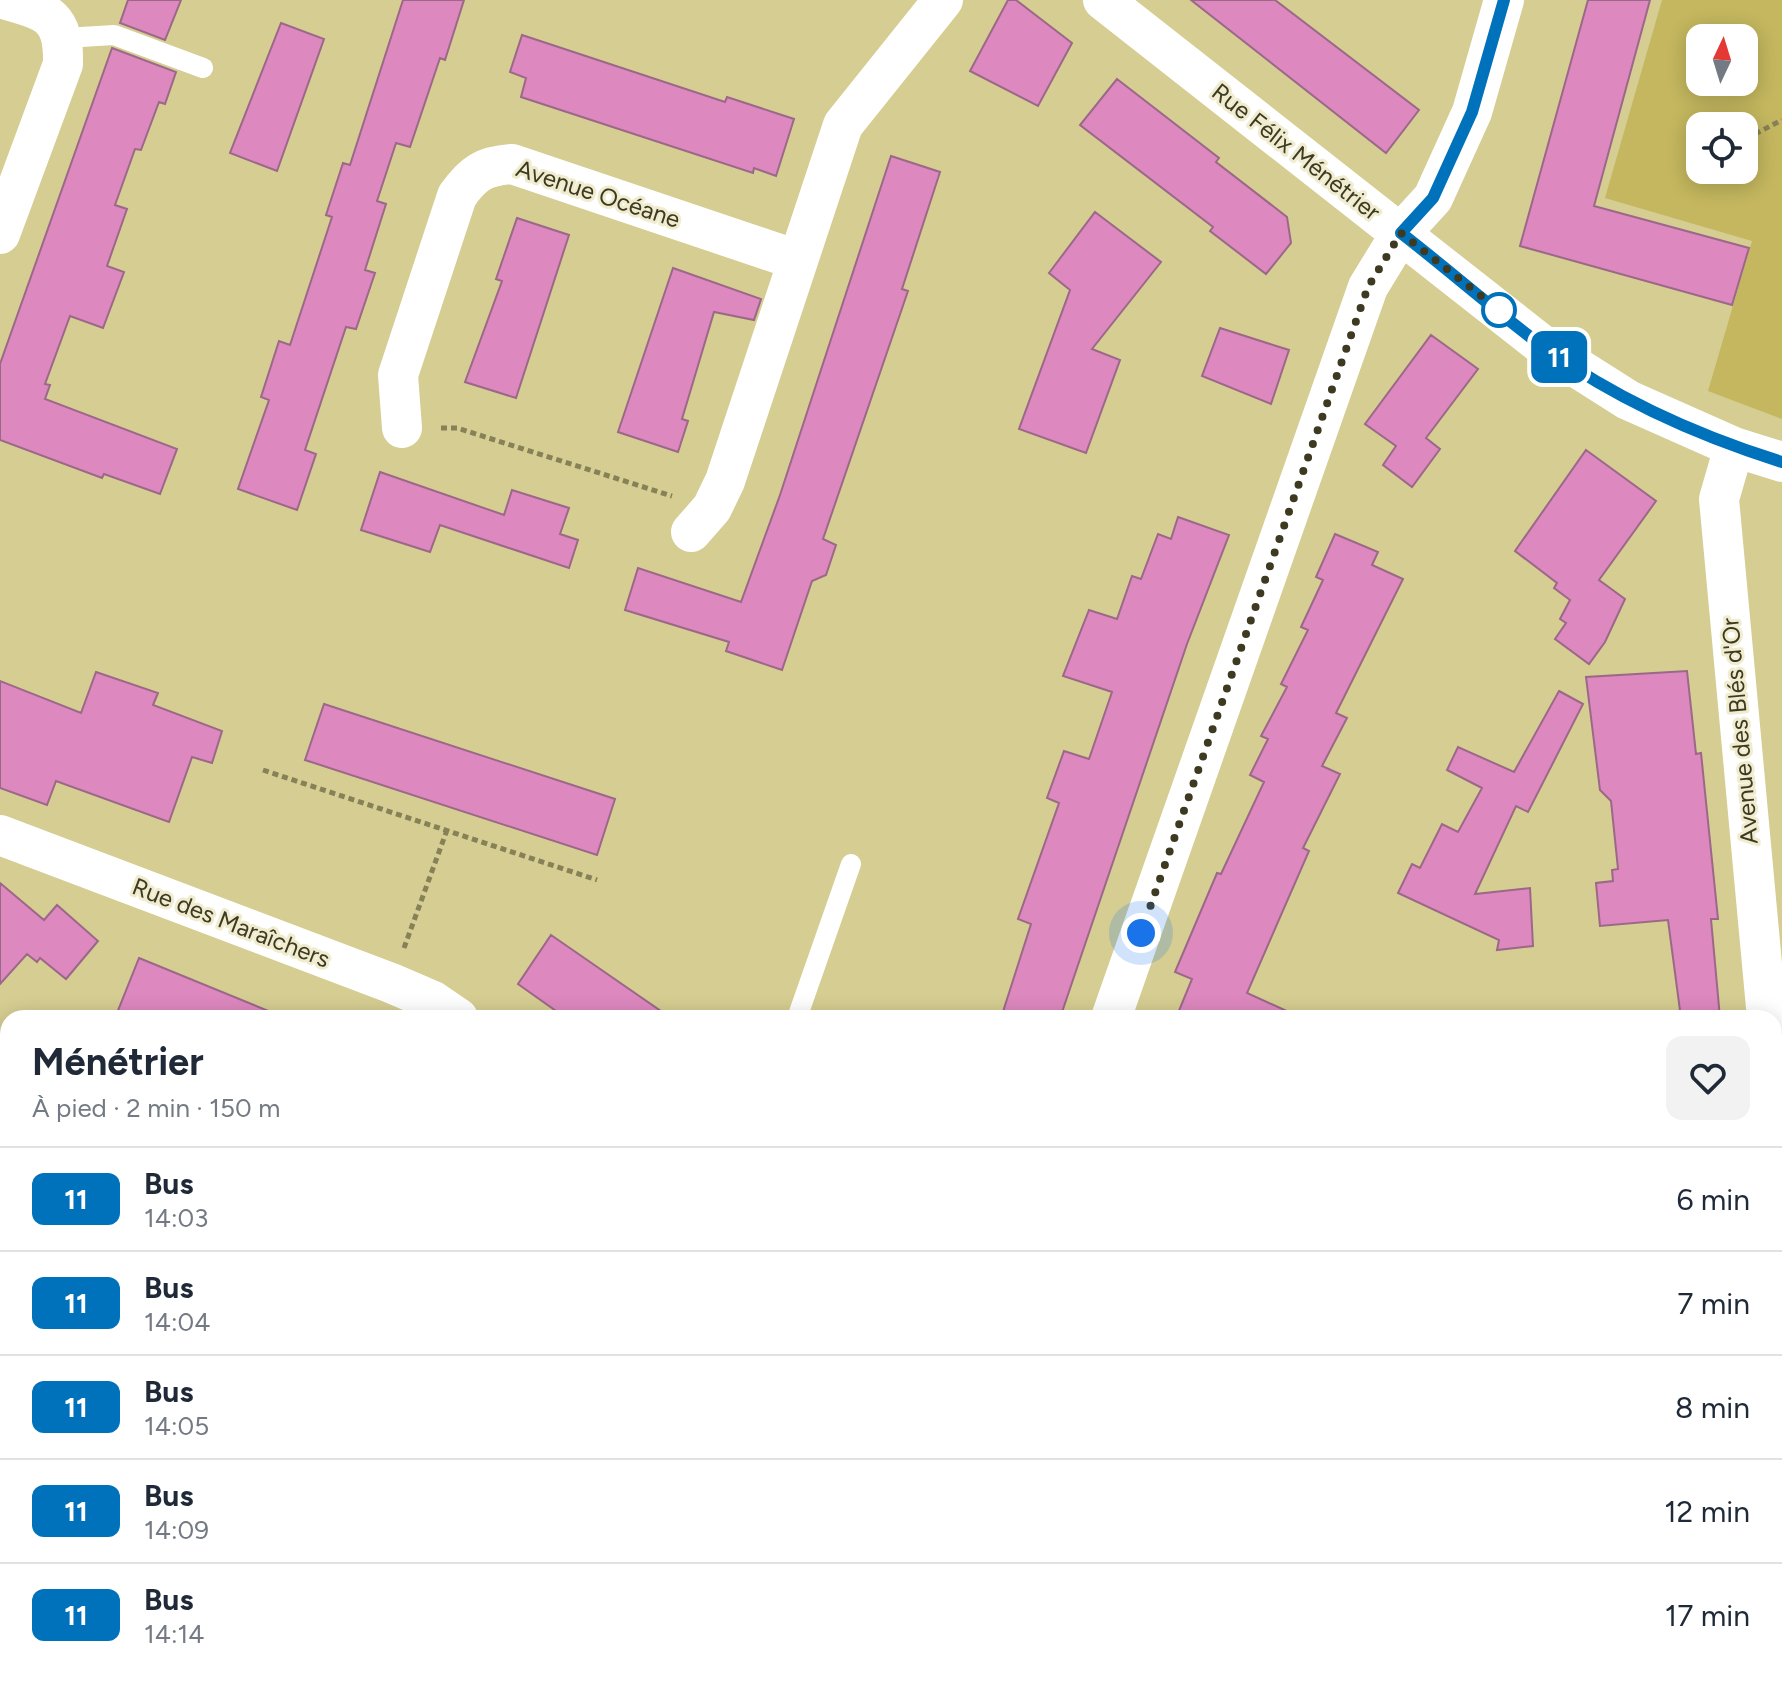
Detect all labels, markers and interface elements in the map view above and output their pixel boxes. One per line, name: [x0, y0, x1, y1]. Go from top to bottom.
north arrow: [1686, 24, 1758, 96]
map controls: [1686, 24, 1758, 184]
street label: Rue Félix Ménétrier: [1206, 77, 1386, 226]
button: locate: [1686, 112, 1758, 184]
street label: Avenue Océane: [513, 153, 684, 234]
unlabelled marker: [1482, 293, 1516, 327]
line badge: 11: [1523, 331, 1595, 383]
text: 11: [1547, 340, 1571, 374]
street label: Avenue des Blés d'Or: [1715, 617, 1764, 845]
street label: Rue des Maraîchers: [128, 872, 334, 974]
your location: [1121, 913, 1161, 953]
button: heart: [1666, 1036, 1750, 1120]
text: Ménétrier: [32, 1039, 204, 1085]
text: À pied · 2 min · 150 m: [32, 1092, 280, 1124]
text: Bus: [144, 1165, 193, 1202]
text: 6 min: [1676, 1181, 1750, 1218]
text: 11: [64, 1182, 88, 1216]
text: 14:03: [144, 1202, 208, 1234]
text: Bus: [144, 1269, 193, 1306]
text: 7 min: [1677, 1285, 1750, 1322]
text: 11: [64, 1286, 88, 1320]
text: 14:04: [144, 1306, 210, 1338]
text: Bus: [144, 1373, 193, 1410]
text: 8 min: [1675, 1389, 1750, 1426]
text: 11: [64, 1390, 88, 1424]
text: 14:05: [144, 1410, 209, 1442]
text: Bus: [144, 1477, 193, 1514]
text: 12 min: [1664, 1493, 1750, 1530]
text: 11: [64, 1494, 88, 1528]
text: 14:09: [144, 1514, 209, 1546]
text: Bus: [144, 1581, 193, 1618]
text: 17 min: [1665, 1597, 1750, 1634]
text: 11: [64, 1598, 88, 1632]
text: 14:14: [144, 1618, 204, 1650]

